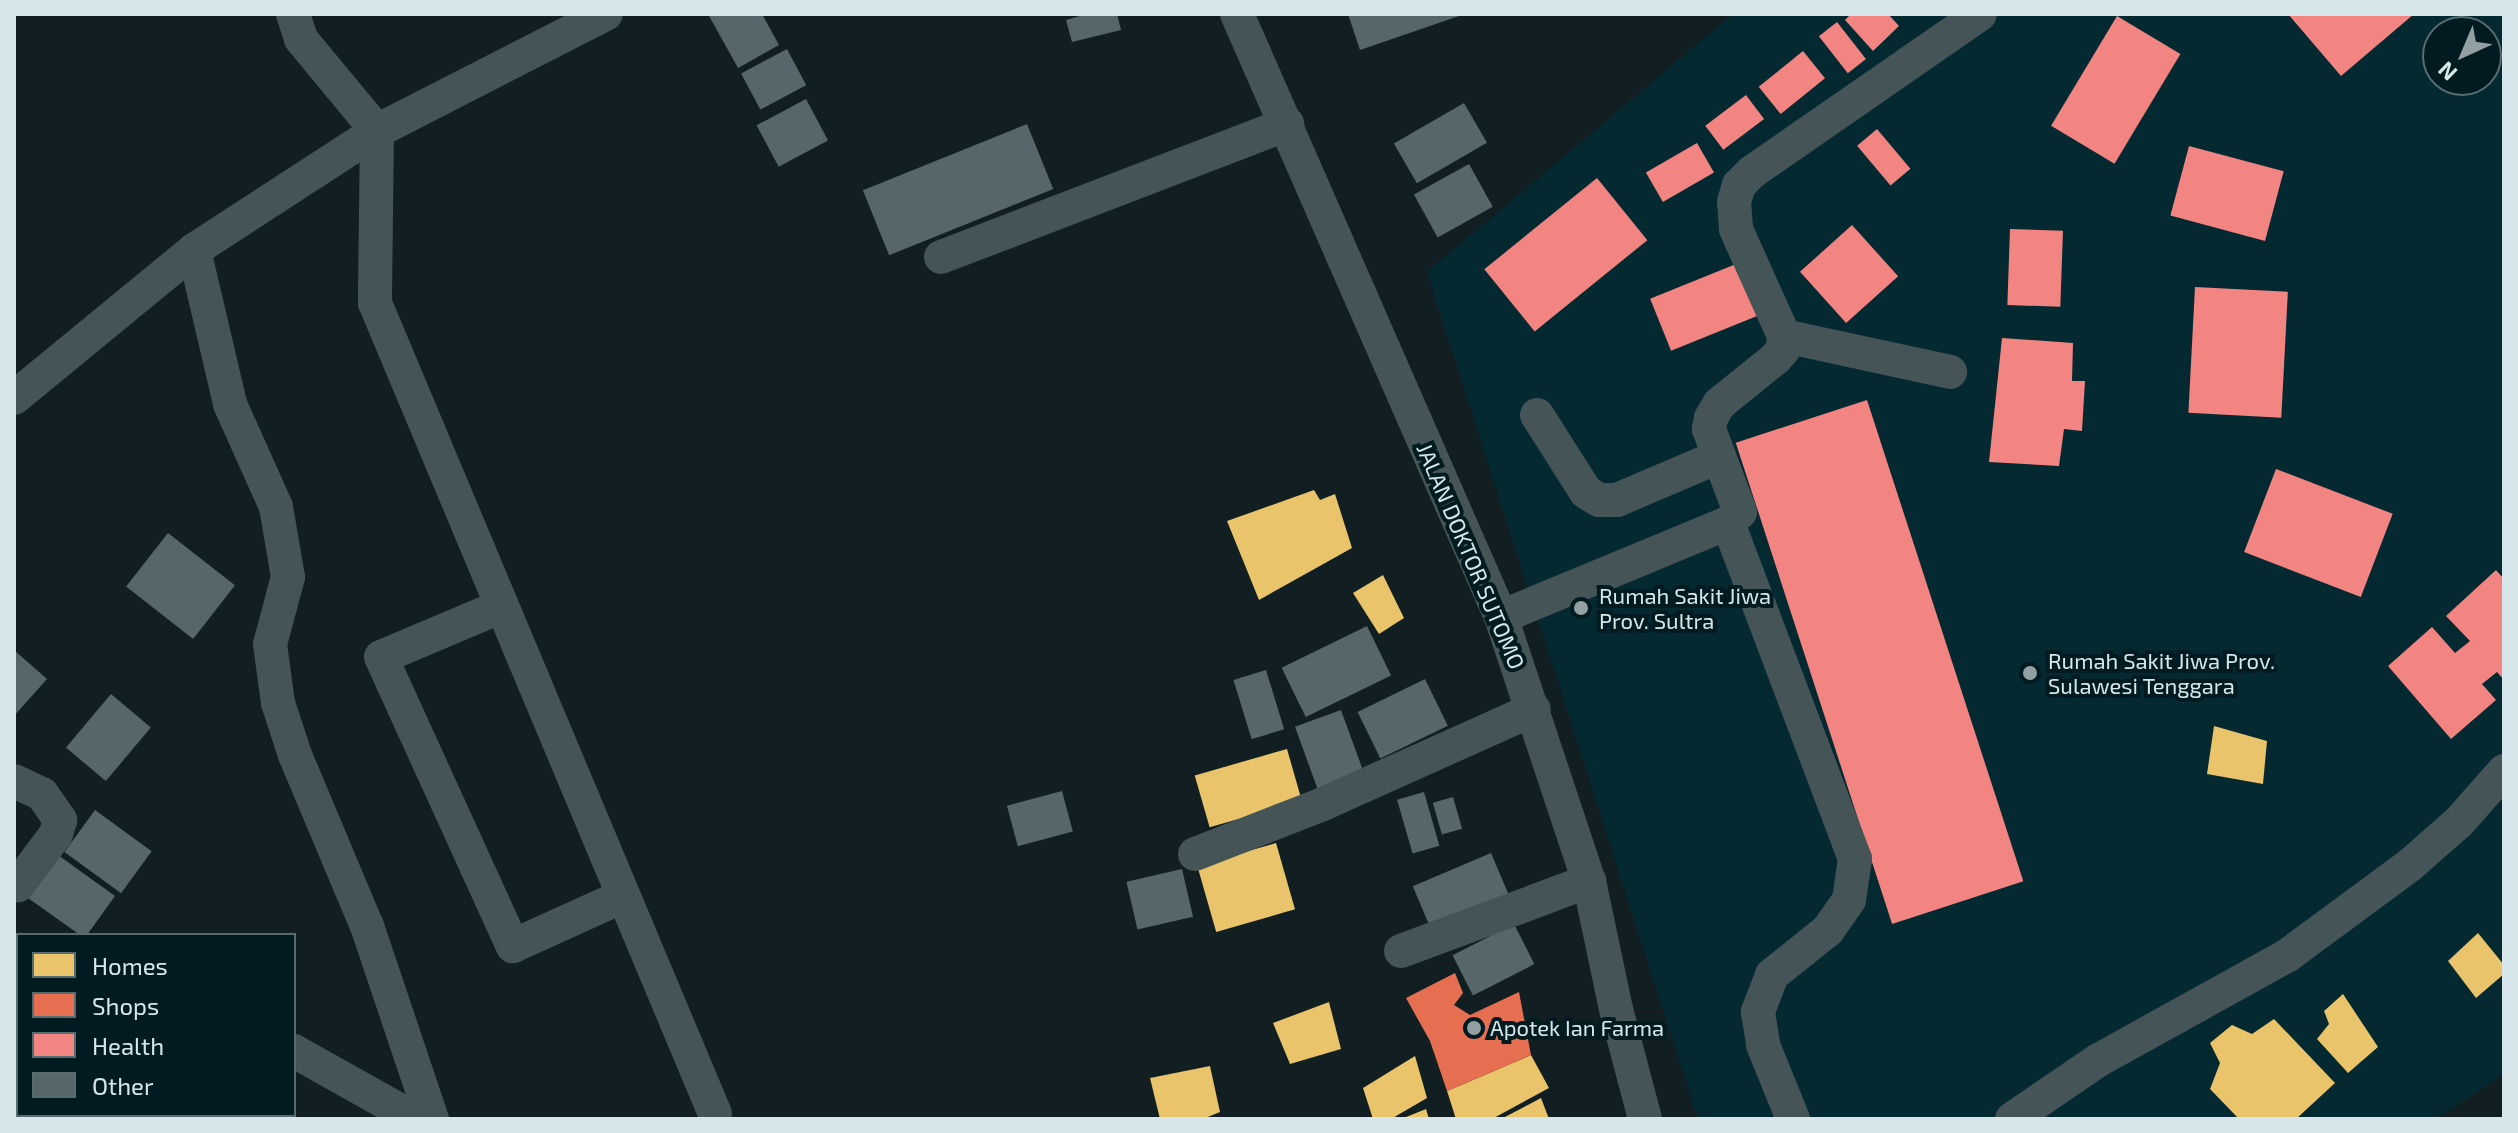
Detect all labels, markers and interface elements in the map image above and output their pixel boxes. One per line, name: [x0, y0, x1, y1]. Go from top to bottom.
north arrow: [2422, 16, 2502, 96]
text: N: [2432, 57, 2461, 87]
street label: JALAN DOKTOR SUTOMO: [1411, 439, 1531, 673]
place label: Rumah Sakit Jiwa Prov. Sultra: [1599, 582, 1772, 634]
marker: Rumah Sakit Jiwa Prov. Sultra: [1570, 597, 1592, 619]
place label: Rumah Sakit Jiwa Prov. Sulawesi Tenggara: [2048, 647, 2275, 698]
marker: Rumah Sakit Jiwa Prov. Sulawesi Tenggara: [2019, 662, 2041, 684]
legend: [16, 933, 296, 1117]
text: Homes: [92, 951, 168, 980]
text: Shops: [92, 991, 159, 1020]
place label: Apotek Ian Farma: [1490, 1015, 1664, 1041]
marker: Apotek Ian Farma: [1465, 1019, 1483, 1037]
text: Health: [92, 1031, 164, 1060]
text: Other: [92, 1071, 154, 1100]

